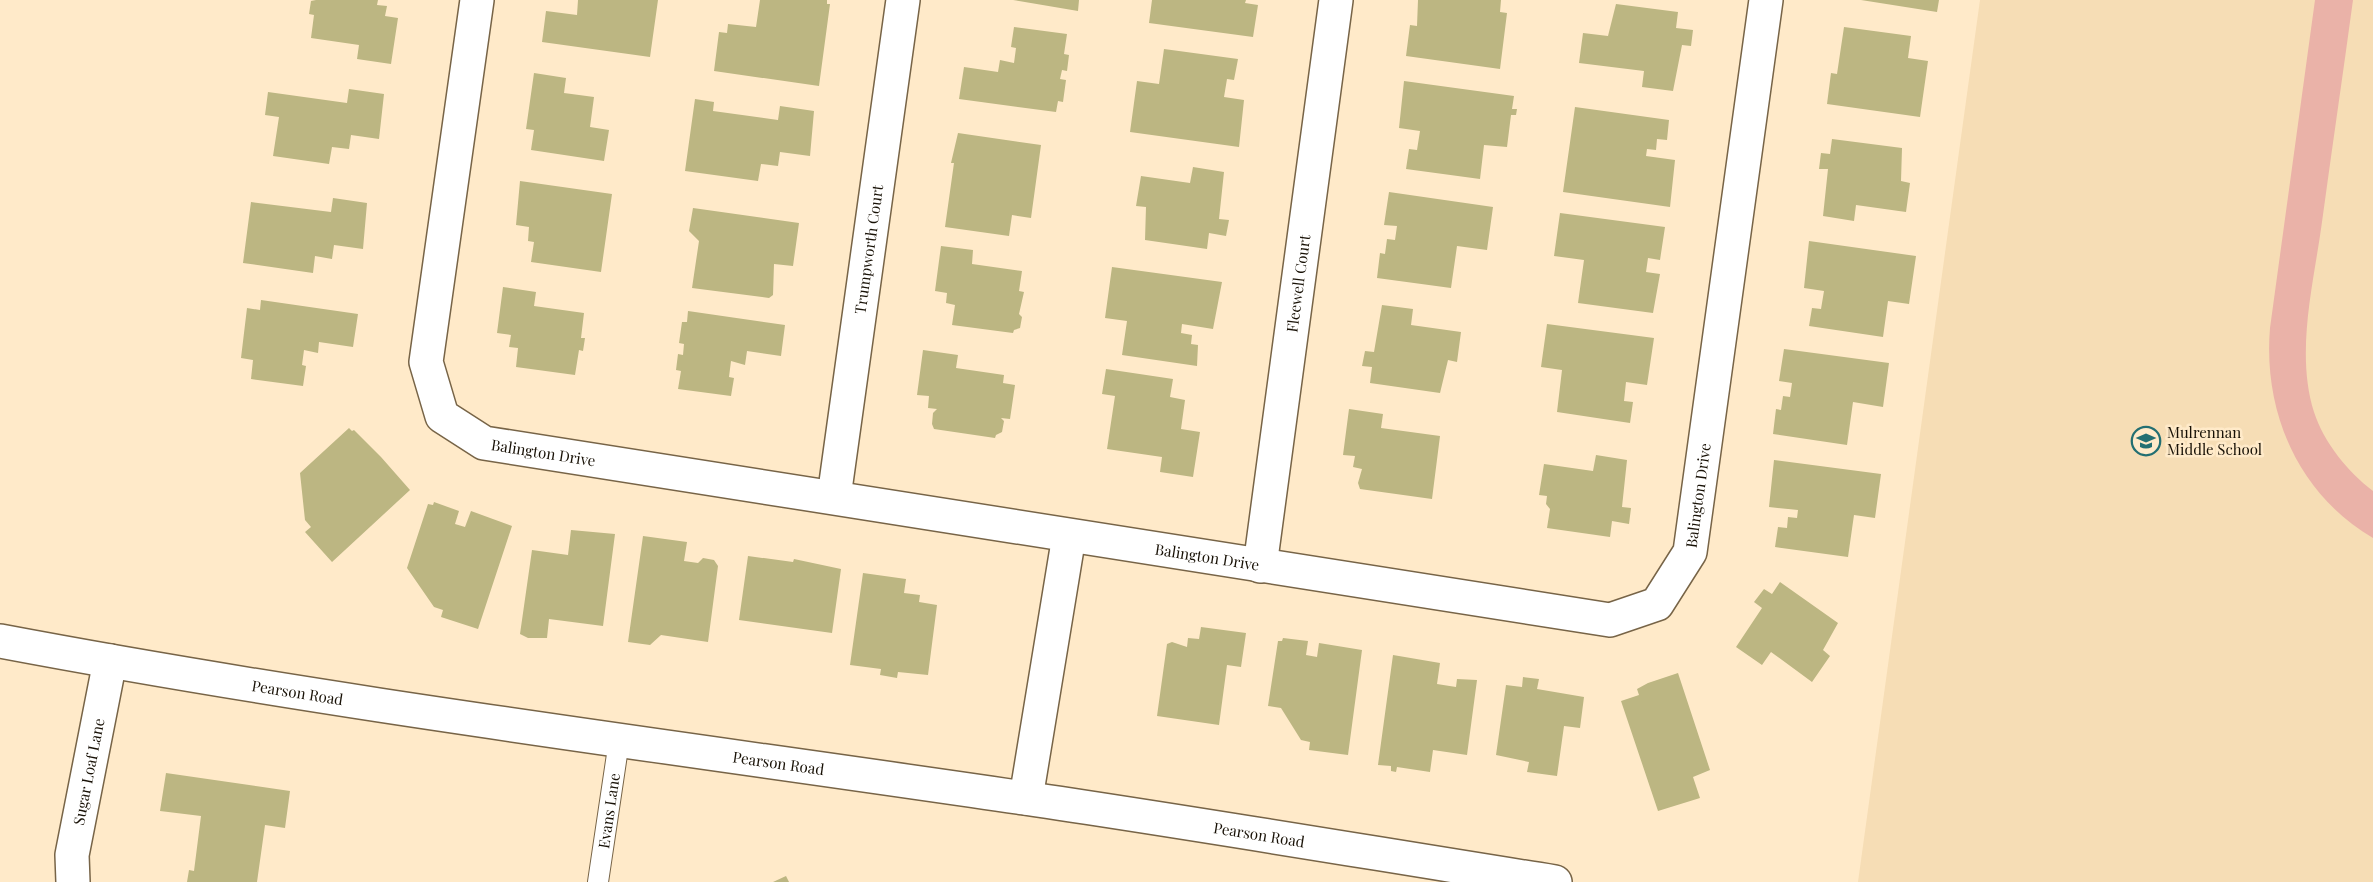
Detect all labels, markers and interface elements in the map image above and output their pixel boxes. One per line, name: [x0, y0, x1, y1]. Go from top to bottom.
street label: Trumpworth Court: [850, 183, 887, 315]
street label: Fleewell Court: [1281, 233, 1314, 334]
place label: Mulrennan Middle School: [2167, 422, 2262, 459]
school or university icon: Mulrennan Middle School: [2130, 425, 2162, 457]
street label: Balington Drive: [490, 434, 597, 470]
street label: Balington Drive: [1681, 442, 1715, 549]
street label: Balington Drive: [1154, 539, 1261, 575]
street label: Pearson Road: [250, 675, 345, 709]
street label: Sugar Loaf Lane: [68, 717, 109, 827]
street label: Pearson Road: [731, 747, 826, 779]
street label: Evans Lane: [593, 772, 624, 850]
street label: Pearson Road: [1212, 817, 1307, 852]

